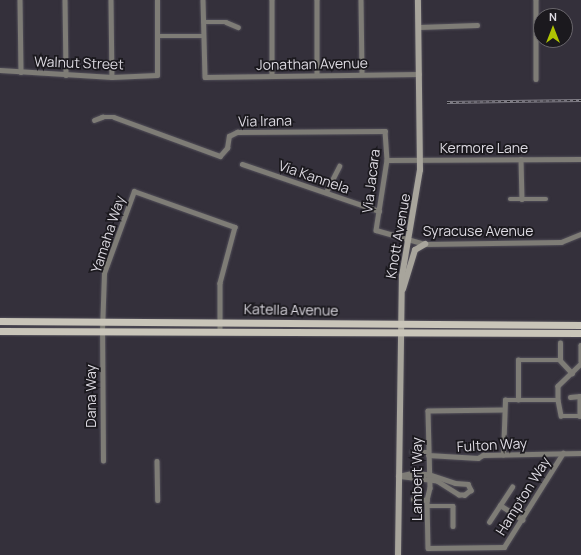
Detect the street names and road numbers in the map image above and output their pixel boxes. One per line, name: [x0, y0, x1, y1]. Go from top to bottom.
street label: Walnut Street: [34, 53, 124, 73]
street label: Jonathan Avenue: [256, 55, 368, 73]
street label: Via Irana: [238, 112, 292, 130]
street label: Kermore Lane: [440, 140, 528, 156]
street label: Via Jacara: [359, 148, 383, 214]
street label: Via Kannela: [276, 157, 352, 197]
street label: Knott Avenue: [382, 192, 414, 280]
street label: Yamaha Way: [88, 193, 128, 275]
street label: Syracuse Avenue: [423, 223, 533, 239]
street label: Katella Avenue: [244, 301, 338, 319]
street label: Dana Way: [83, 364, 99, 428]
street label: Fulton Way: [456, 435, 528, 455]
street label: Lambert Way: [409, 437, 425, 521]
street label: Hampton Way: [492, 454, 554, 538]

